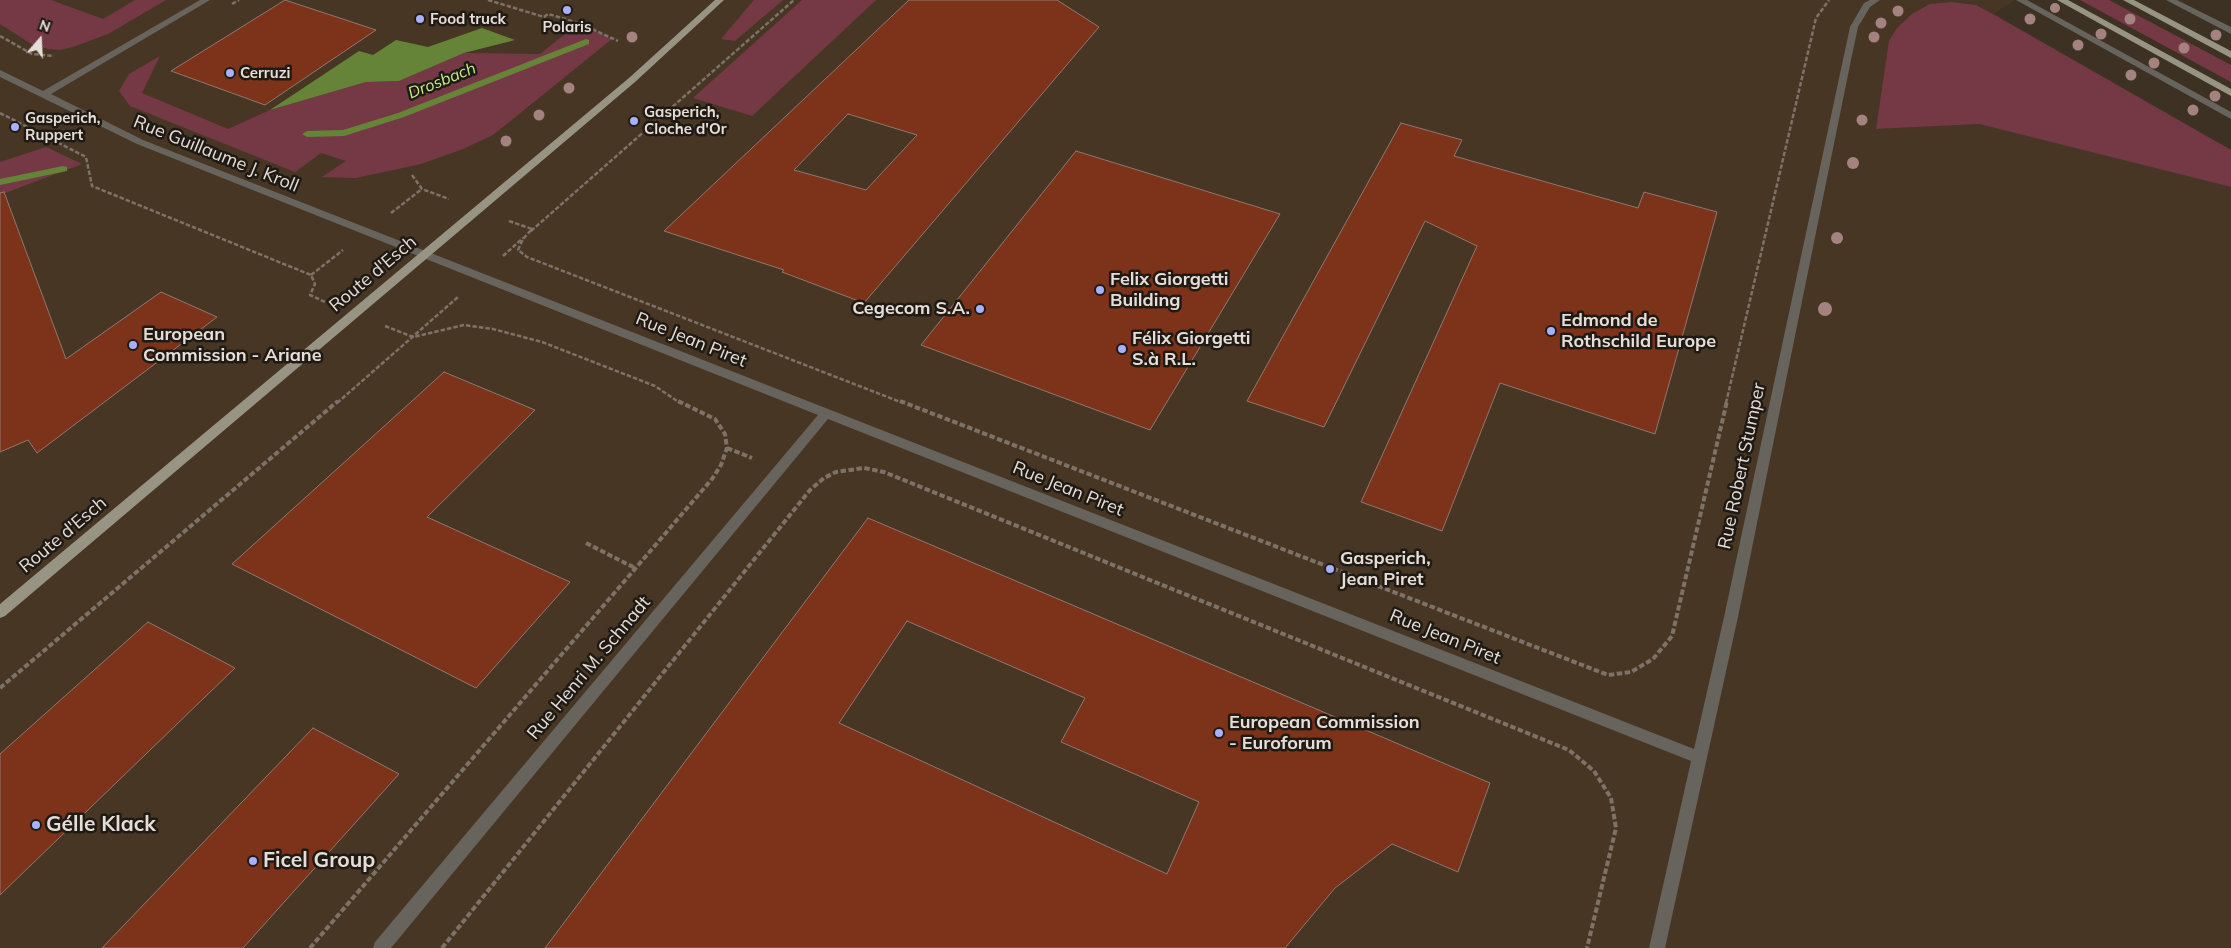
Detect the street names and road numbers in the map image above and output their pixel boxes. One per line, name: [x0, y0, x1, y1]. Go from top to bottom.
street label: Rue Guillaume J. Kroll: [130, 111, 302, 197]
street label: Route d'Esch: [325, 231, 421, 317]
street label: Rue Jean Piret: [632, 308, 750, 372]
street label: Rue Robert Stumper: [1714, 381, 1770, 551]
street label: Rue Jean Piret: [1009, 457, 1127, 521]
street label: Route d'Esch: [15, 492, 111, 578]
street label: Rue Henri M. Schnadt: [523, 592, 655, 744]
street label: Rue Jean Piret: [1386, 605, 1504, 669]

